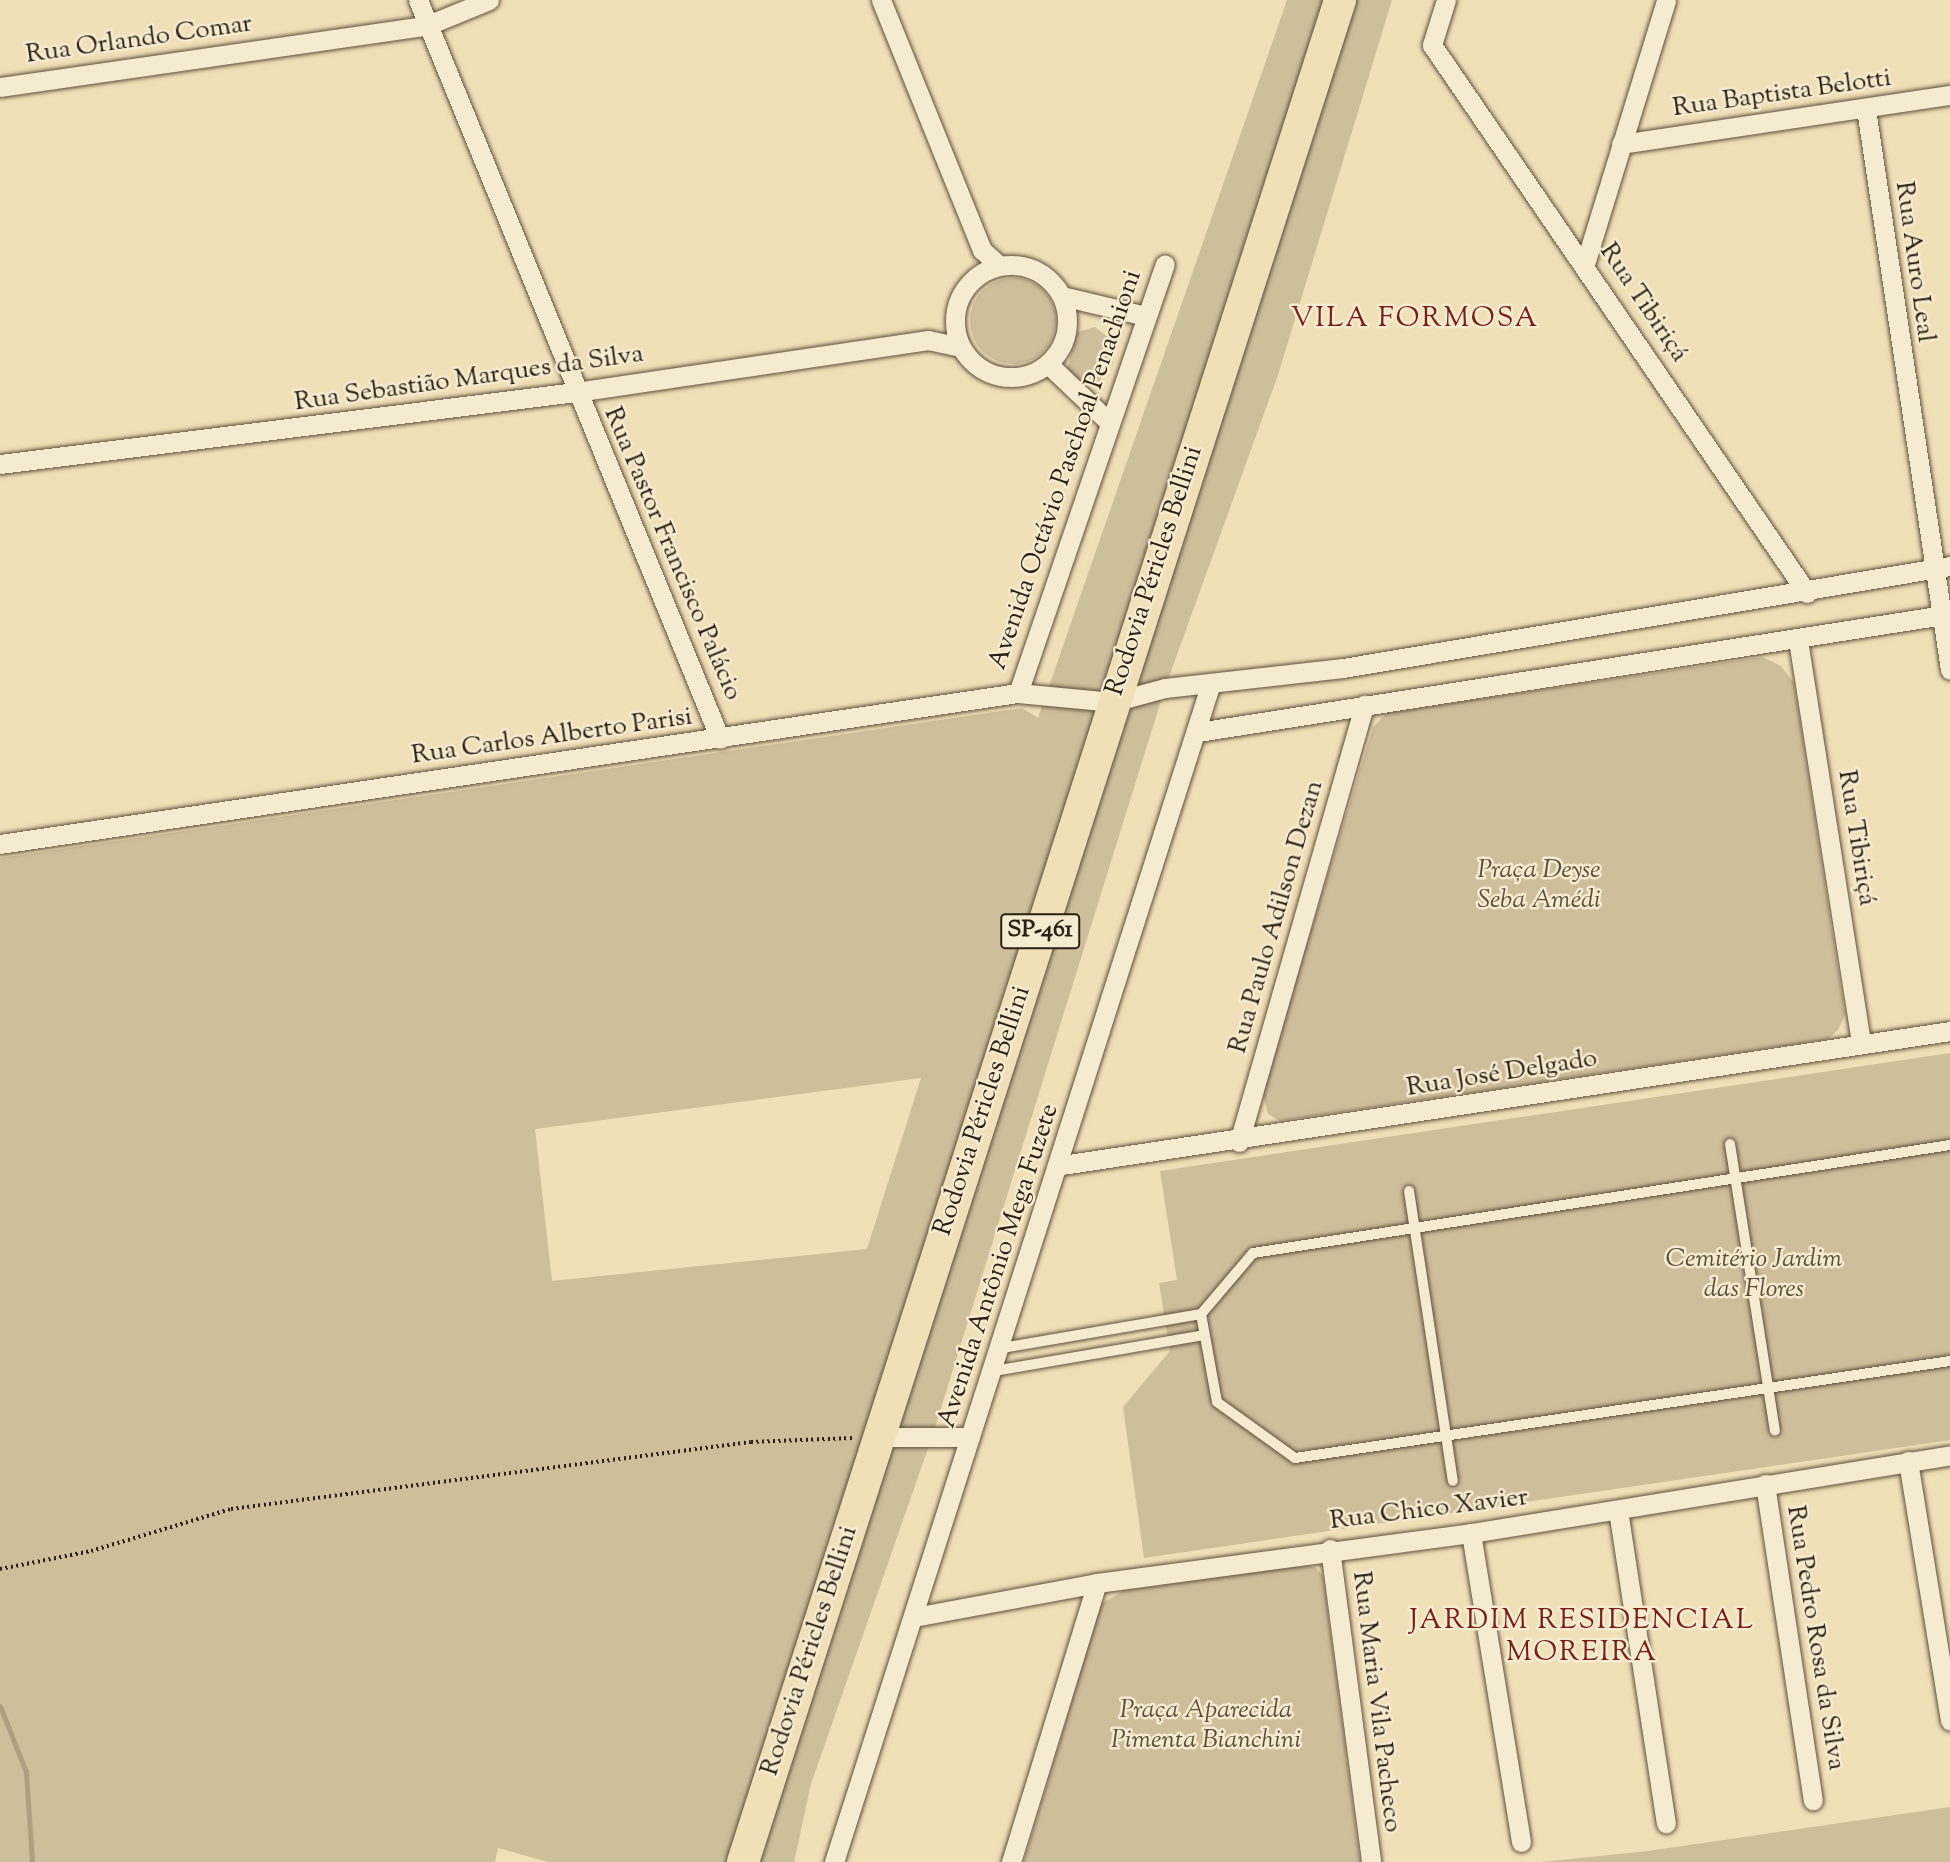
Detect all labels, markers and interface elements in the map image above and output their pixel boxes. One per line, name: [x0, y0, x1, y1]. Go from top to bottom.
street label: Rua Orlando Comar: [24, 9, 254, 71]
street label: Rua Baptista Belotti: [1671, 63, 1893, 125]
street label: Rua Auro Leal: [1887, 180, 1941, 344]
street label: Rua Tibiriçá: [1592, 238, 1694, 368]
street label: Avenida Octávio Paschoal Penachioni: [983, 266, 1149, 674]
district label: VILA FORMOSA: [1292, 302, 1538, 336]
street label: Rua Sebastião Marques da Silva: [293, 339, 645, 419]
street label: Rua Pastor Francisco Palácio: [596, 403, 748, 705]
street label: Rodovia Péricles Bellini: [1100, 442, 1210, 700]
street label: Rua Carlos Alberto Parisi: [410, 702, 694, 772]
street label: Rua Tibiriçá: [1830, 768, 1882, 908]
street label: Rua Paulo Adilson Dezan: [1223, 777, 1331, 1057]
park label: Praça Deyse Seba Amédi: [1477, 855, 1601, 917]
road number: SP-461: [1000, 911, 1080, 951]
street label: Rodovia Péricles Bellini: [928, 982, 1038, 1240]
street label: Rua José Delgado: [1404, 1044, 1600, 1104]
street label: Avenida Antônio Mega Fuzete: [932, 1100, 1066, 1432]
park label: Cemitério Jardim das Flores: [1666, 1244, 1842, 1306]
street label: Rua Chico Xavier: [1328, 1482, 1530, 1538]
street label: Rua Pedro Rosa da Silva: [1779, 1503, 1851, 1773]
street label: Rodovia Péricles Bellini: [755, 1522, 865, 1780]
street label: Rua Maria Vila Pacheco: [1345, 1570, 1407, 1834]
district label: JARDIM RESIDENCIAL MOREIRA: [1411, 1604, 1753, 1670]
park label: Praça Aparecida Pimenta Bianchini: [1111, 1695, 1301, 1756]

